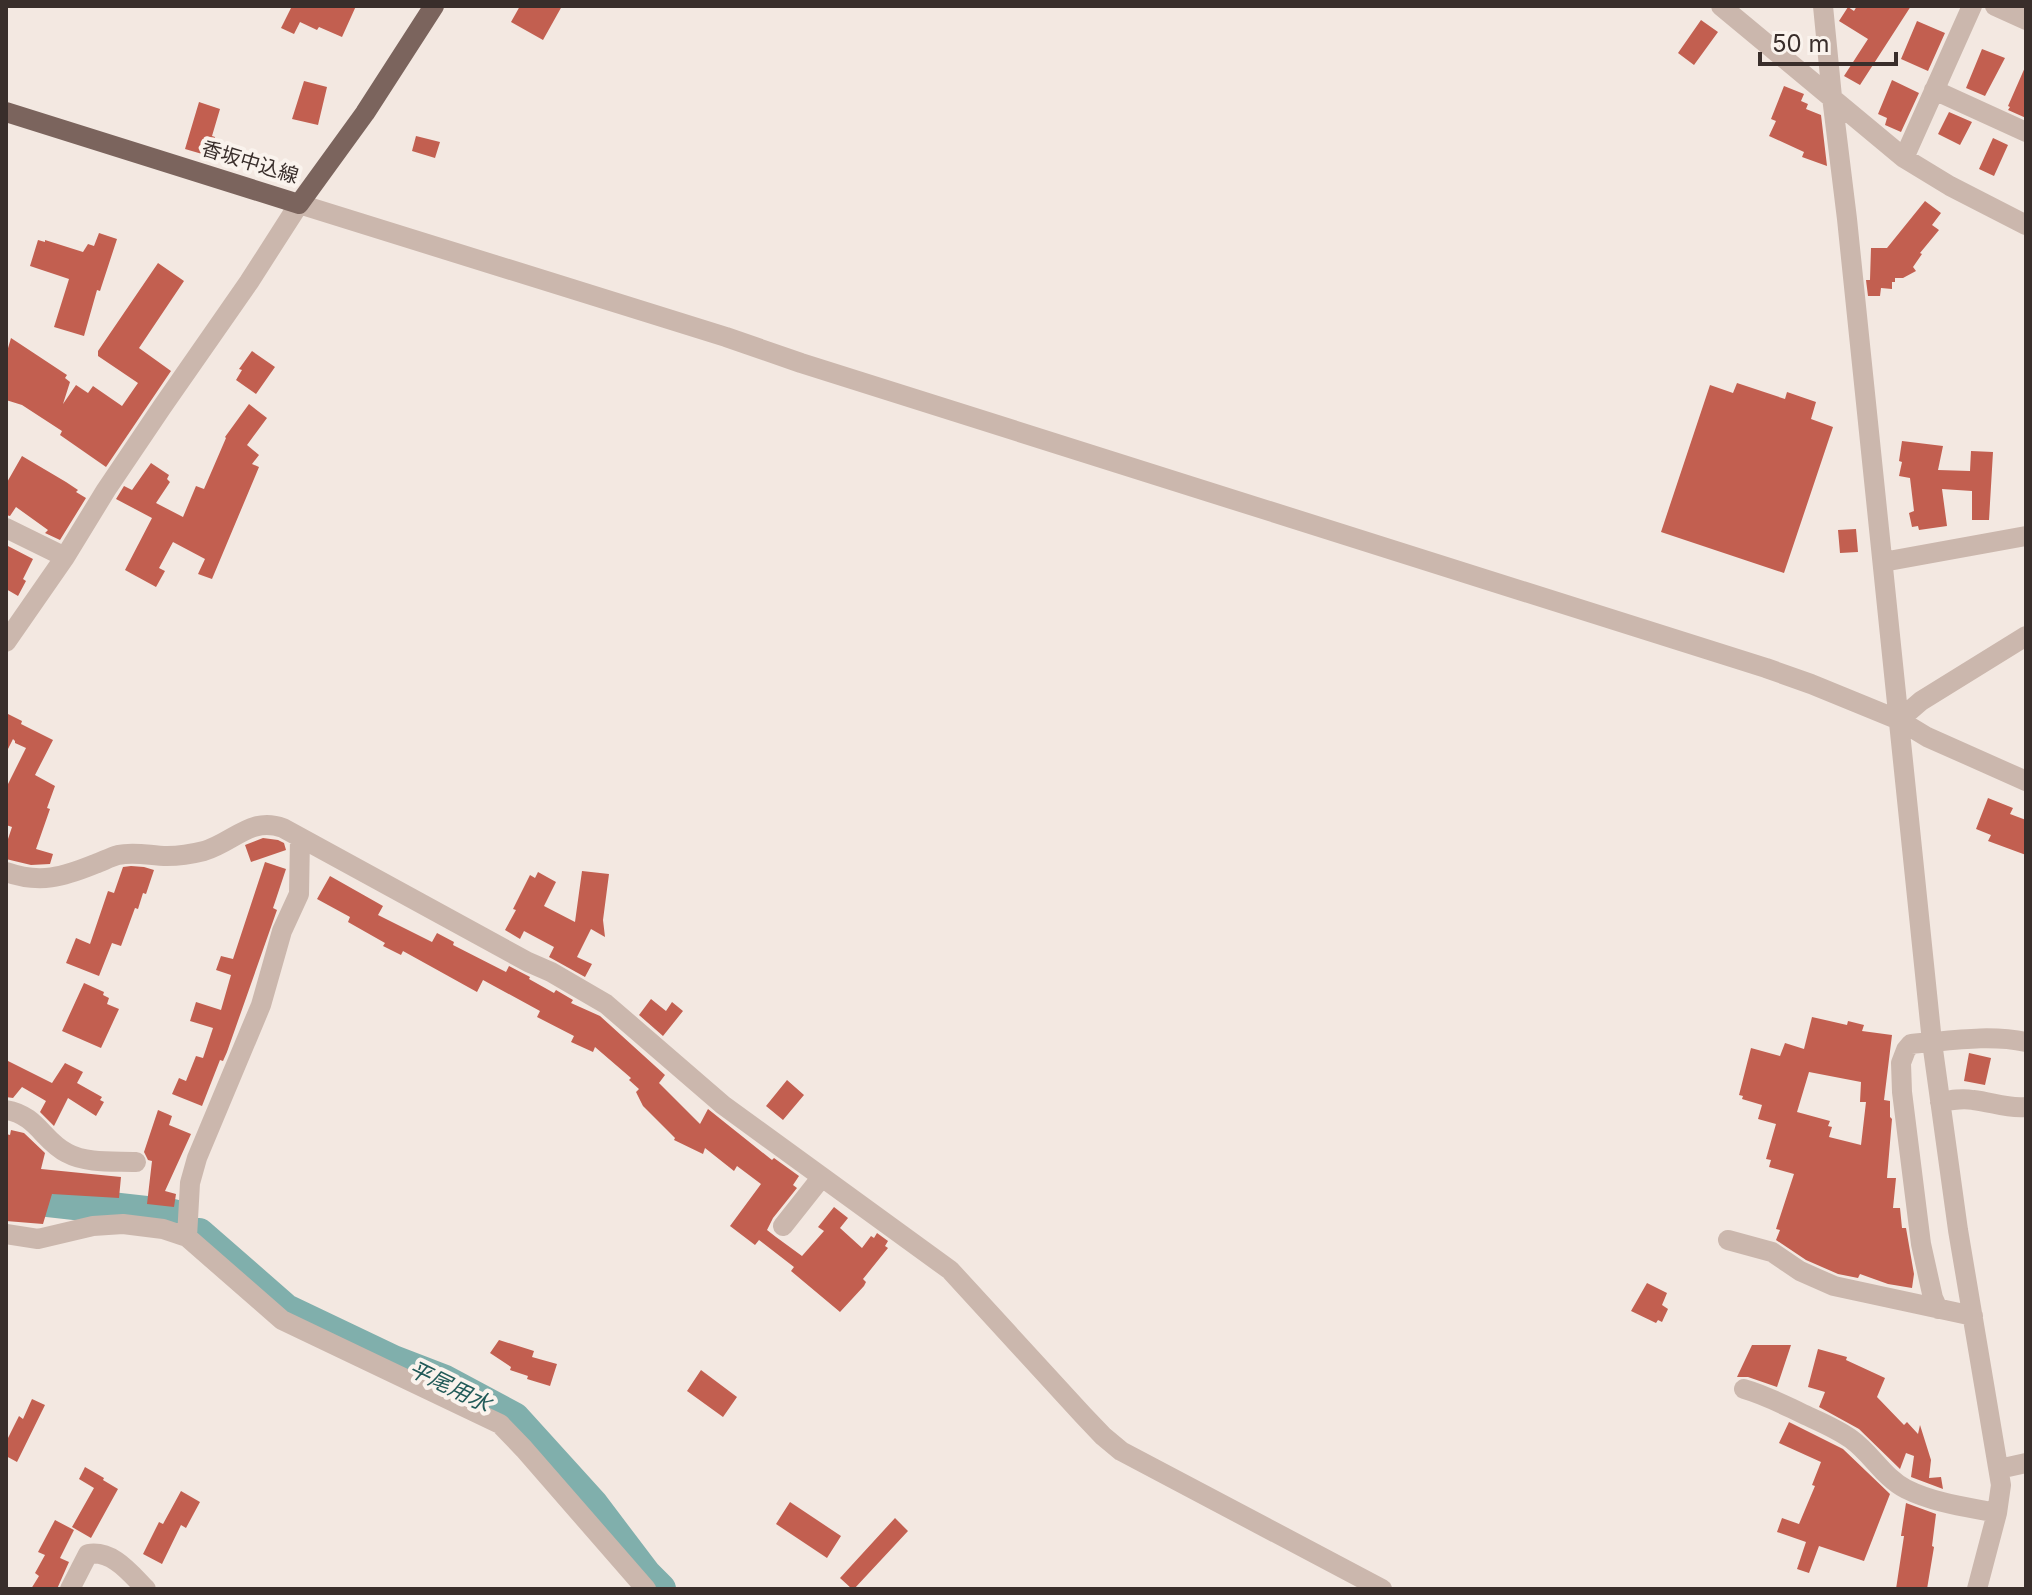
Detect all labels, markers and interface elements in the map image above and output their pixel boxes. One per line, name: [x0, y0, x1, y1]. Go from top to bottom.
scale bar: [1760, 16, 1896, 66]
text: 50 m: [1772, 29, 1830, 58]
street label: 香坂中込線: [199, 136, 301, 188]
water label: 平尾用水: [405, 1355, 497, 1418]

